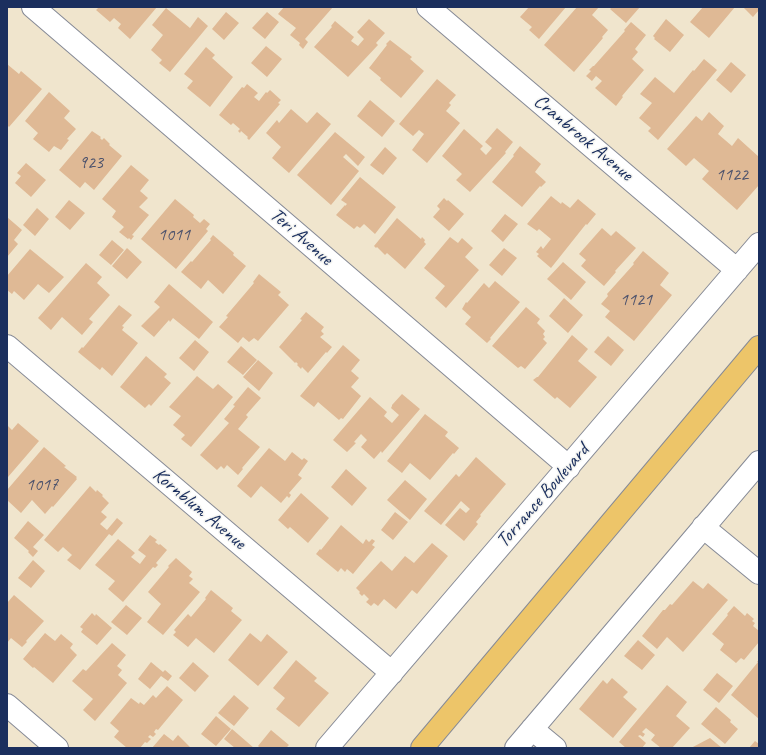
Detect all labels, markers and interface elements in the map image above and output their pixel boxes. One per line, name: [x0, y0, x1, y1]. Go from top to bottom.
street label: Cranbrook Avenue: [528, 89, 638, 187]
house number: 923: [79, 152, 103, 174]
house number: 1122: [716, 164, 748, 186]
street label: Teri Avenue: [265, 203, 337, 271]
house number: 1011: [158, 224, 190, 246]
house number: 1121: [620, 289, 652, 311]
street label: Torrance Boulevard: [491, 439, 595, 553]
street label: Kornblum Avenue: [147, 463, 251, 555]
house number: 1017: [26, 474, 58, 496]

